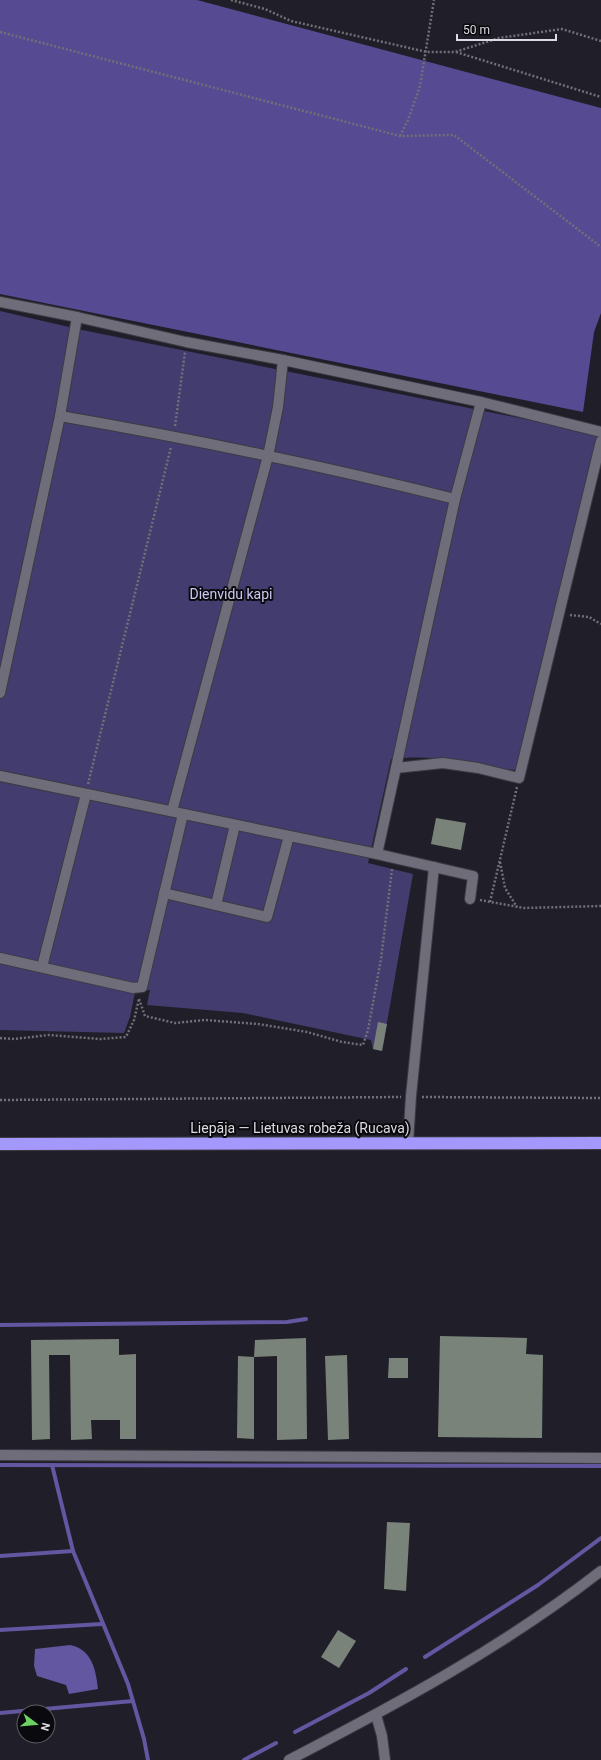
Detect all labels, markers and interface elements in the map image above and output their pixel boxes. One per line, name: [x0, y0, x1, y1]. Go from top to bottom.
scale bar: [457, 16, 556, 42]
text: 50 m: [463, 23, 490, 37]
park label: Dienvidu kapi: [190, 586, 273, 602]
street label: Liepāja — Lietuvas robeža (Rucava): [190, 1120, 410, 1137]
north arrow: [16, 1704, 56, 1744]
text: N: [38, 1721, 52, 1732]

